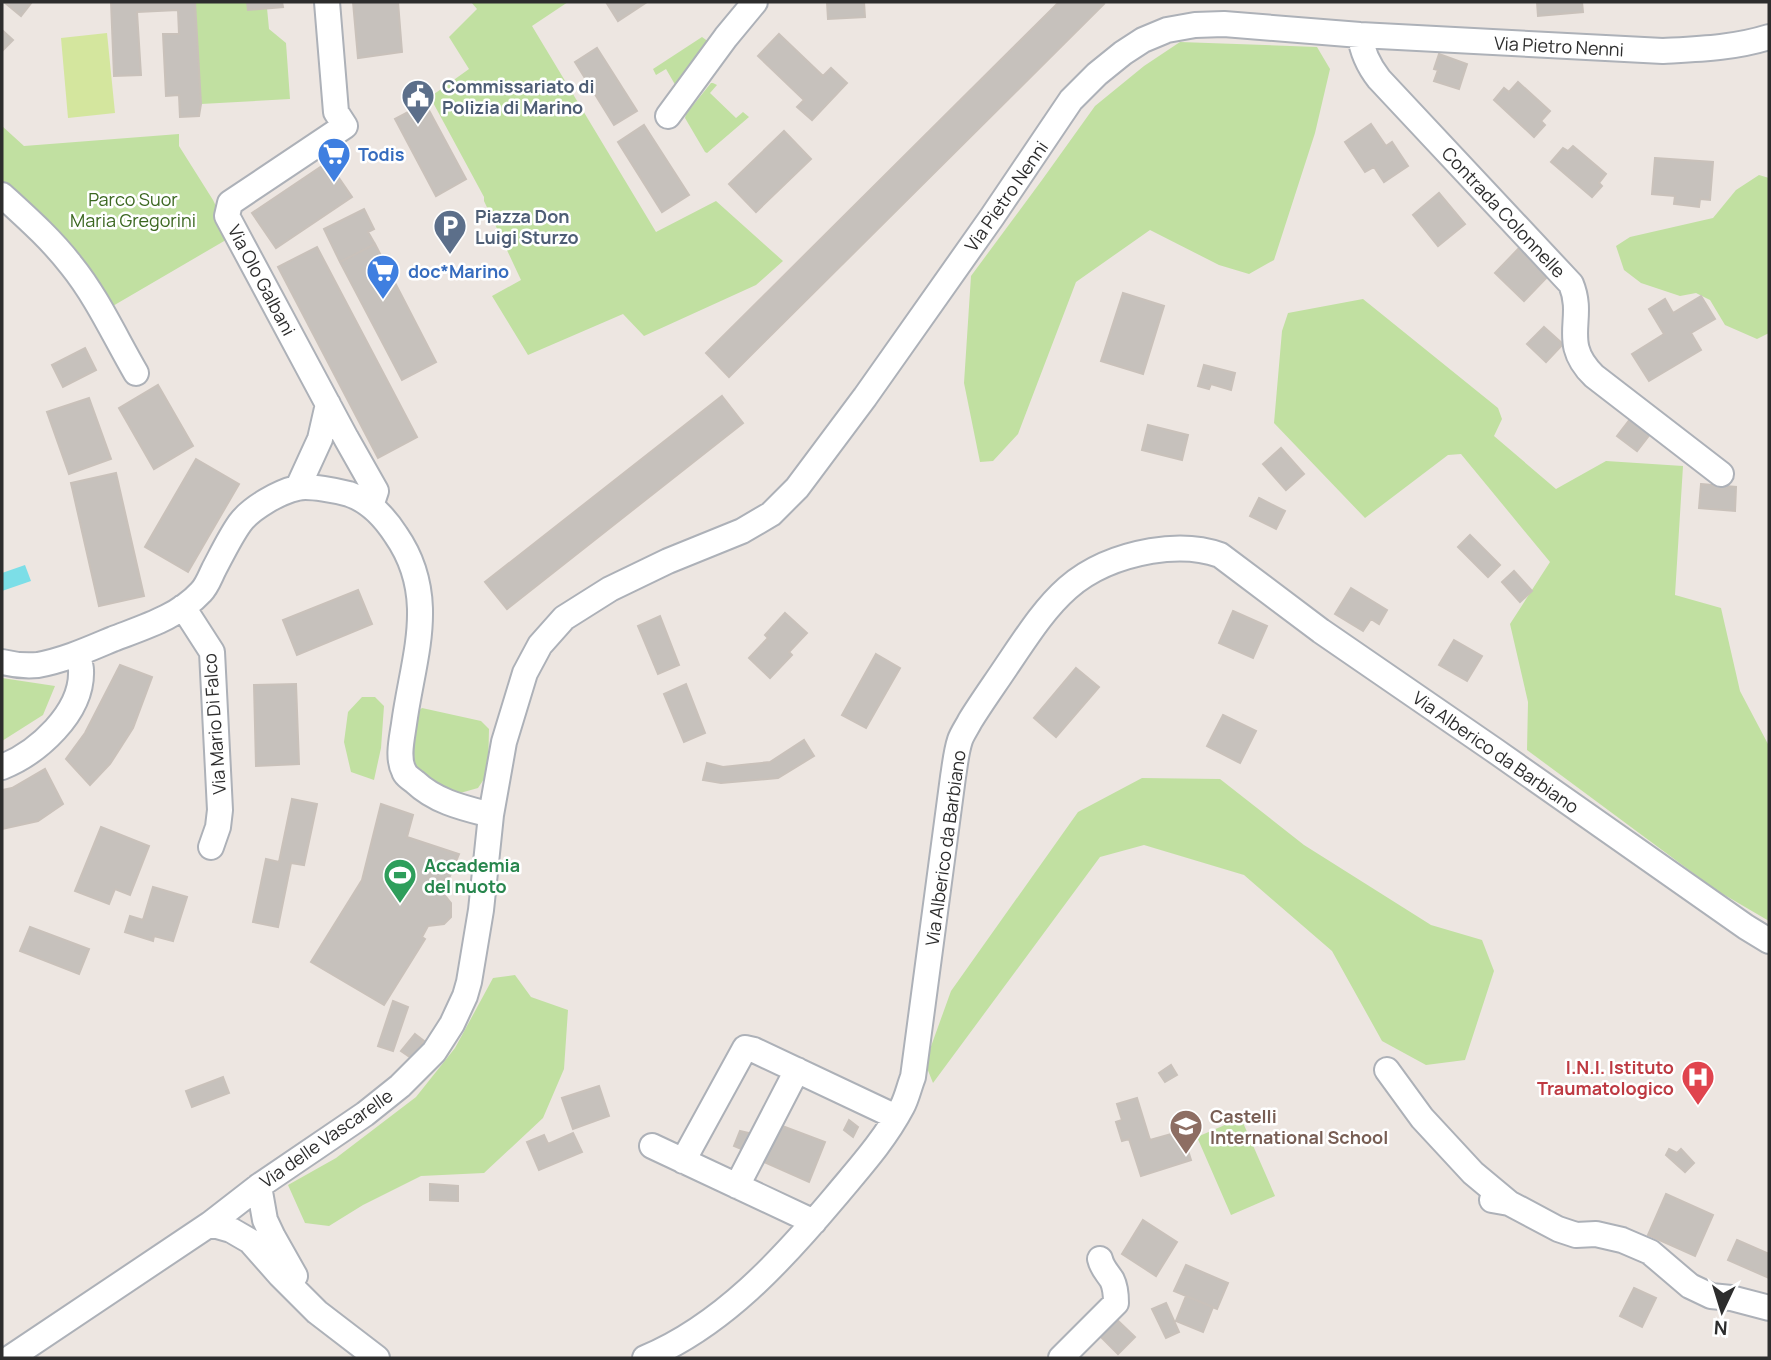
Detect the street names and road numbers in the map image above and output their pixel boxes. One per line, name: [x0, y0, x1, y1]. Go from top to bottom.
street label: Via Pietro Nenni: [1494, 31, 1624, 61]
street label: Via Pietro Nenni: [959, 136, 1053, 256]
street label: Contrada Colonnelle: [1437, 141, 1571, 283]
street label: Via Olo Galbani: [223, 220, 301, 340]
street label: Via Mario Di Falco: [197, 653, 231, 795]
street label: Via Alberico da Barbiano: [1408, 685, 1584, 819]
street label: Via Alberico da Barbiano: [919, 748, 971, 948]
street label: Via delle Vascarelle: [255, 1083, 397, 1193]

